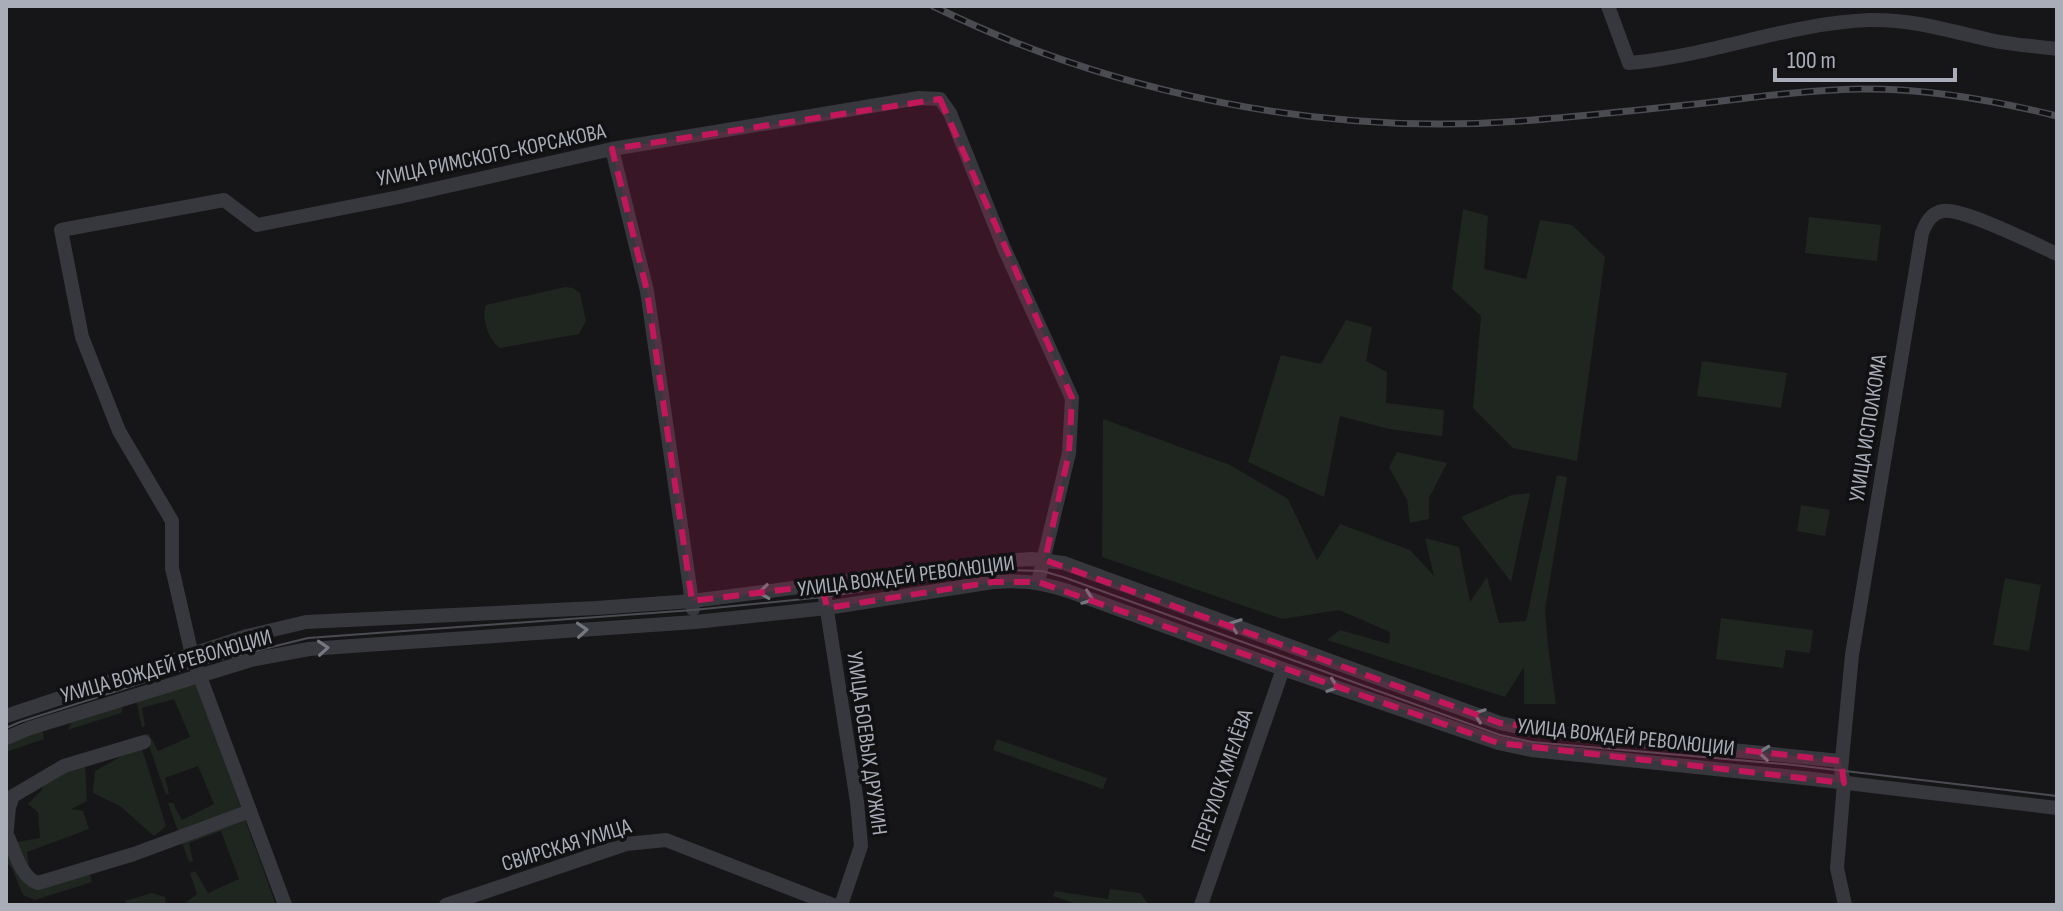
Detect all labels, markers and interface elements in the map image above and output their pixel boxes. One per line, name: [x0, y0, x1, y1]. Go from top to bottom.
scale bar: [1775, 32, 1955, 82]
text: 100 m: [1787, 46, 1836, 75]
street label: УЛИЦА РИМСКОГО-КОРСАКОВА: [374, 118, 609, 193]
street label: УЛИЦА ИСПОЛКОМА: [1843, 352, 1894, 504]
street label: УЛИЦА ВОЖДЕЙ РЕВОЛЮЦИИ: [796, 550, 1016, 603]
one-way arrow: [757, 584, 770, 601]
one-way arrow: [1080, 588, 1094, 605]
one-way arrow: [1229, 619, 1243, 635]
one-way arrow: [576, 622, 589, 639]
street label: УЛИЦА ВОЖДЕЙ РЕВОЛЮЦИИ: [58, 623, 275, 710]
one-way arrow: [316, 640, 329, 657]
street label: УЛИЦА БОЕВЫХ ДРУЖИН: [840, 650, 893, 837]
one-way arrow: [1325, 677, 1339, 693]
street label: ПЕРЕУЛОК ХМЕЛЁВА: [1185, 705, 1260, 855]
one-way arrow: [1473, 708, 1487, 725]
street label: УЛИЦА ВОЖДЕЙ РЕВОЛЮЦИИ: [1516, 713, 1736, 762]
one-way arrow: [1757, 745, 1770, 762]
street label: СВИРСКАЯ УЛИЦА: [498, 813, 635, 878]

